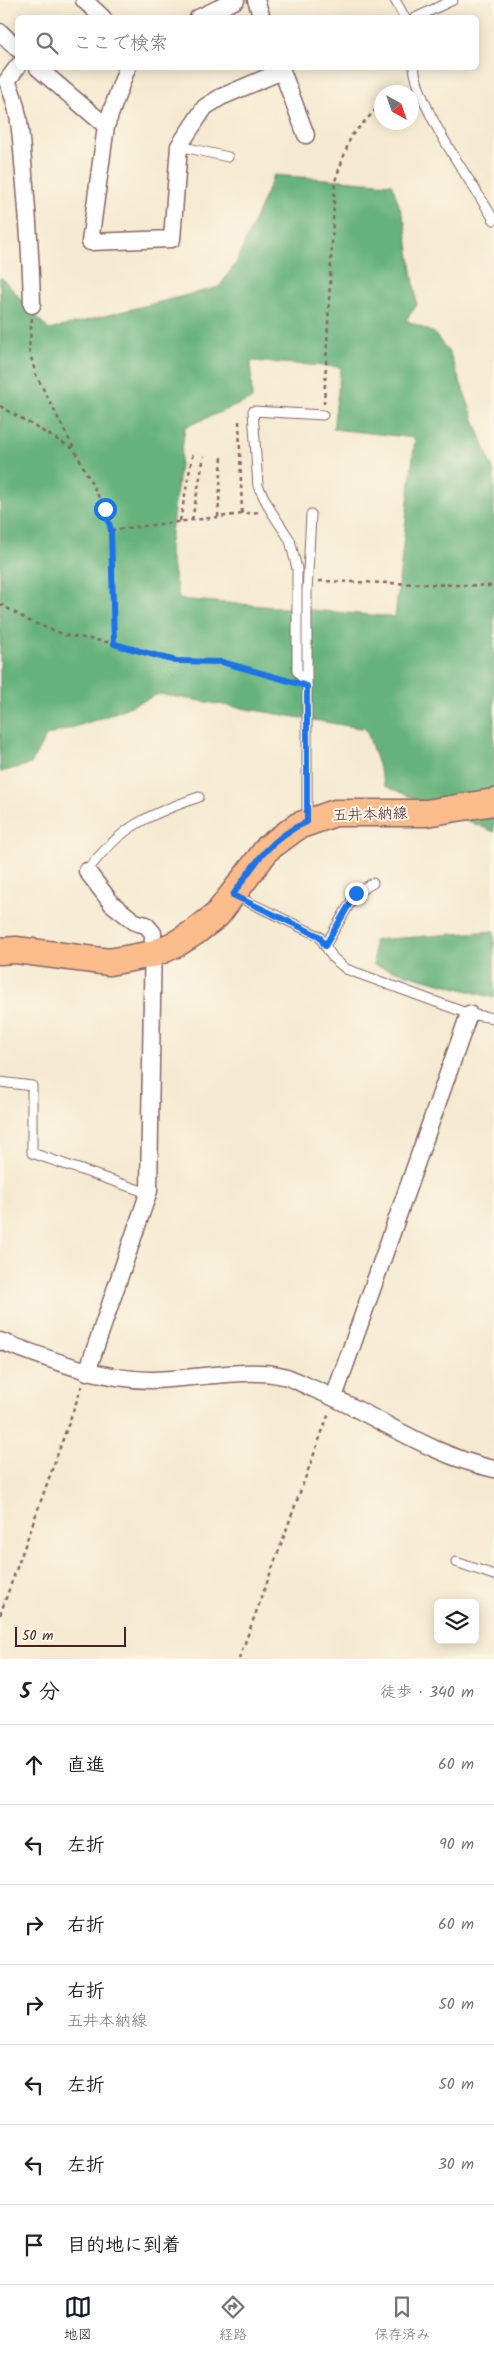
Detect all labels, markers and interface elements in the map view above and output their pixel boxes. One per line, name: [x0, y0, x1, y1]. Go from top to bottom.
search box: [15, 15, 479, 70]
icon: search: [33, 29, 61, 57]
text: ここで検索: [73, 29, 168, 59]
north arrow: [374, 85, 419, 130]
route start: [94, 498, 117, 521]
street label: 五井本納線: [332, 802, 408, 828]
route end: [345, 882, 368, 905]
map controls: [434, 1599, 479, 1644]
button: layers: [434, 1599, 479, 1644]
scale bar: [15, 1624, 126, 1647]
text: 50 m: [22, 1625, 53, 1647]
text: 5 分: [20, 1676, 60, 1709]
text: 徒歩 · 340 m: [380, 1680, 474, 1705]
icon: ahead: [20, 1751, 48, 1779]
text: 直進: [67, 1751, 105, 1781]
text: 60 m: [438, 1752, 474, 1777]
icon: left: [20, 1831, 48, 1859]
text: 左折: [67, 1831, 105, 1861]
text: 90 m: [439, 1832, 474, 1857]
icon: right: [20, 1911, 48, 1939]
text: 右折: [67, 1911, 105, 1941]
text: 60 m: [438, 1912, 474, 1937]
text: 右折: [67, 1977, 105, 2007]
icon: right: [20, 1991, 48, 2019]
text: 50 m: [438, 1992, 474, 2017]
text: 五井本納線: [67, 2009, 147, 2034]
icon: left: [20, 2071, 48, 2099]
text: 左折: [67, 2071, 105, 2101]
text: 50 m: [438, 2072, 474, 2097]
icon: left: [20, 2151, 48, 2179]
text: 左折: [67, 2151, 105, 2181]
text: 30 m: [438, 2152, 474, 2177]
icon: arrive: [20, 2231, 48, 2259]
text: 目的地に到着: [67, 2231, 181, 2261]
tab: 地図: [64, 2293, 92, 2346]
tab: 経路: [219, 2293, 247, 2346]
tab: 保存済み: [374, 2293, 430, 2346]

